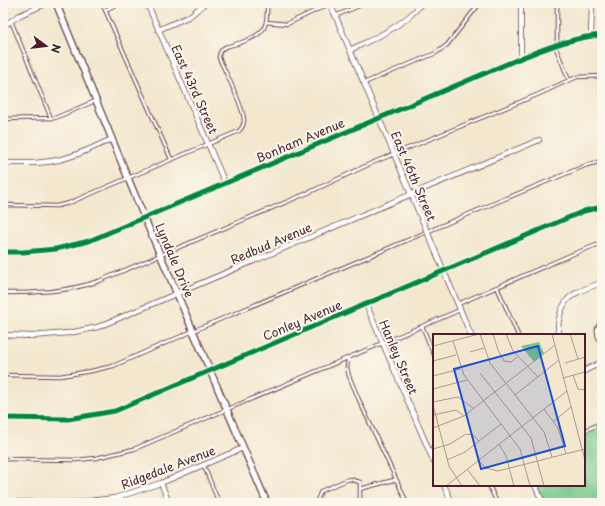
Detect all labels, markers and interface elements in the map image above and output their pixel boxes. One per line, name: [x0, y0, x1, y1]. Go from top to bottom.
north arrow: [26, 26, 66, 66]
street label: East 43rd Street: [167, 41, 223, 137]
text: N: [47, 42, 65, 55]
street label: Bonham Avenue: [253, 113, 348, 167]
street label: East 46th Street: [387, 128, 441, 224]
street label: Redbud Avenue: [228, 218, 315, 268]
street label: Lyndale Drive: [151, 220, 199, 300]
street label: Conley Avenue: [260, 295, 345, 345]
street label: Hanley Street: [375, 317, 423, 397]
inset map: [433, 334, 585, 486]
street label: Ridgedale Avenue: [118, 441, 218, 493]

